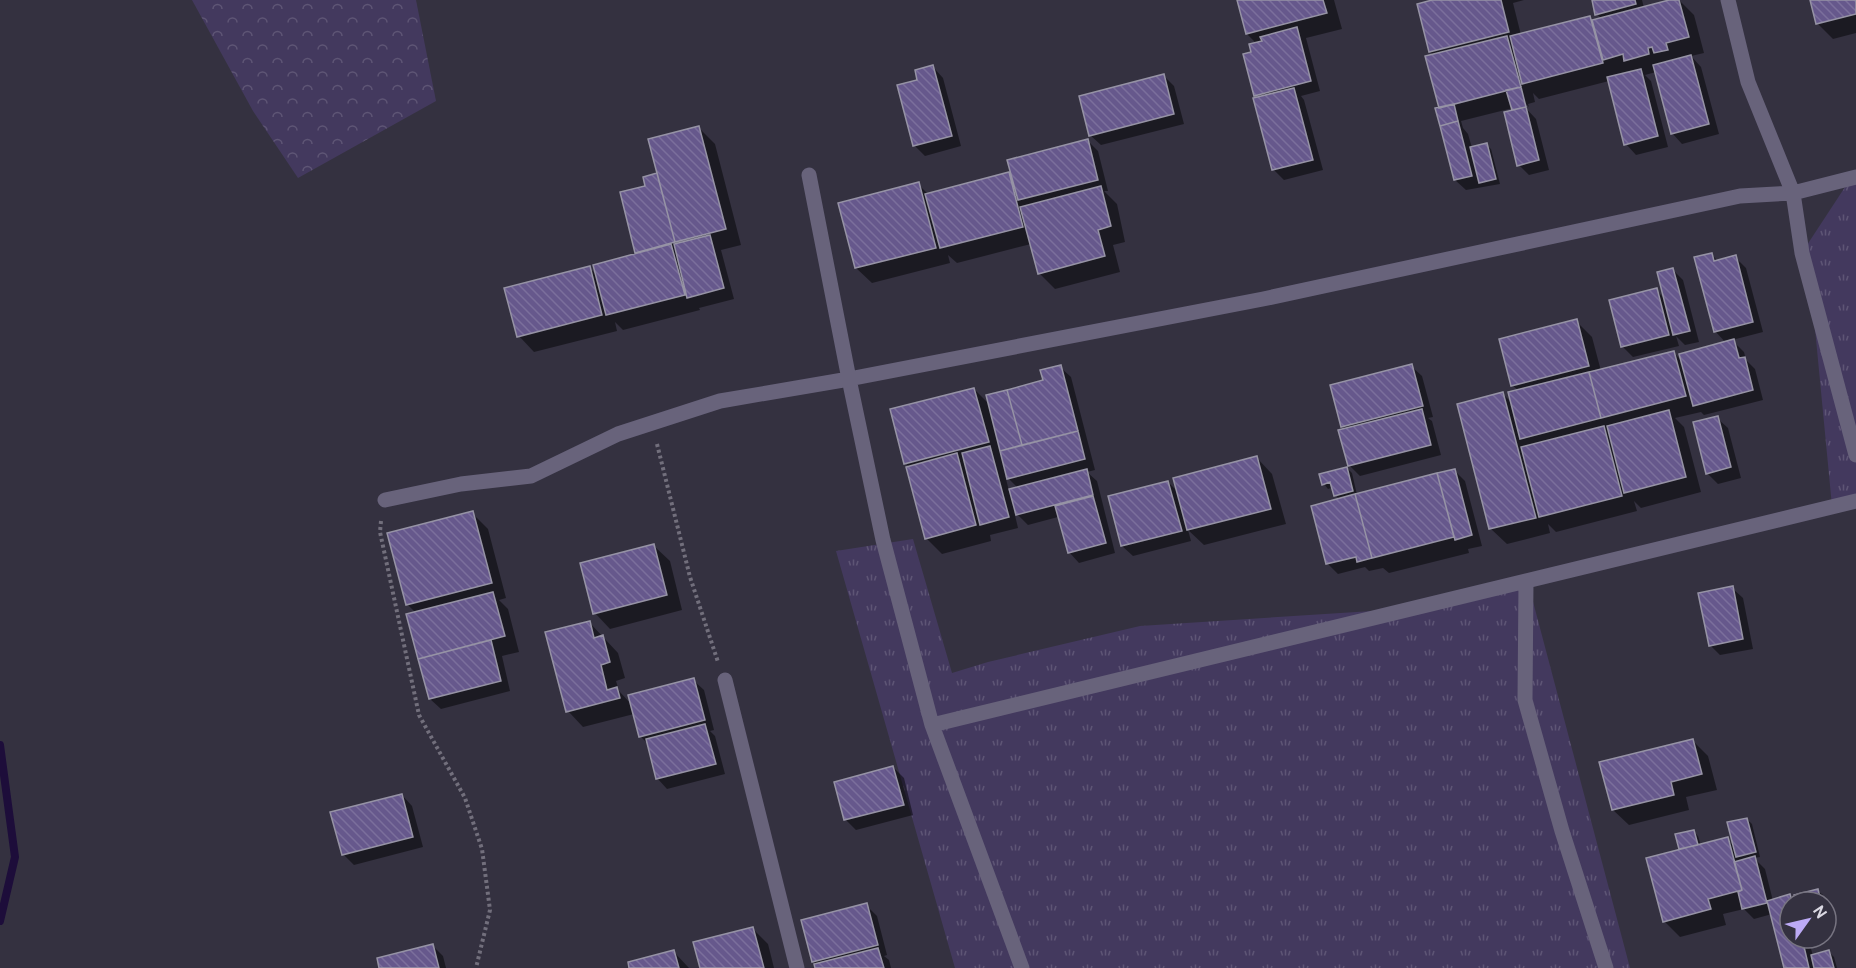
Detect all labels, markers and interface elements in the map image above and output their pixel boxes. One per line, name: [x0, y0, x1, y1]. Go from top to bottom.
north arrow: [1778, 890, 1838, 950]
text: N: [1807, 902, 1830, 923]

